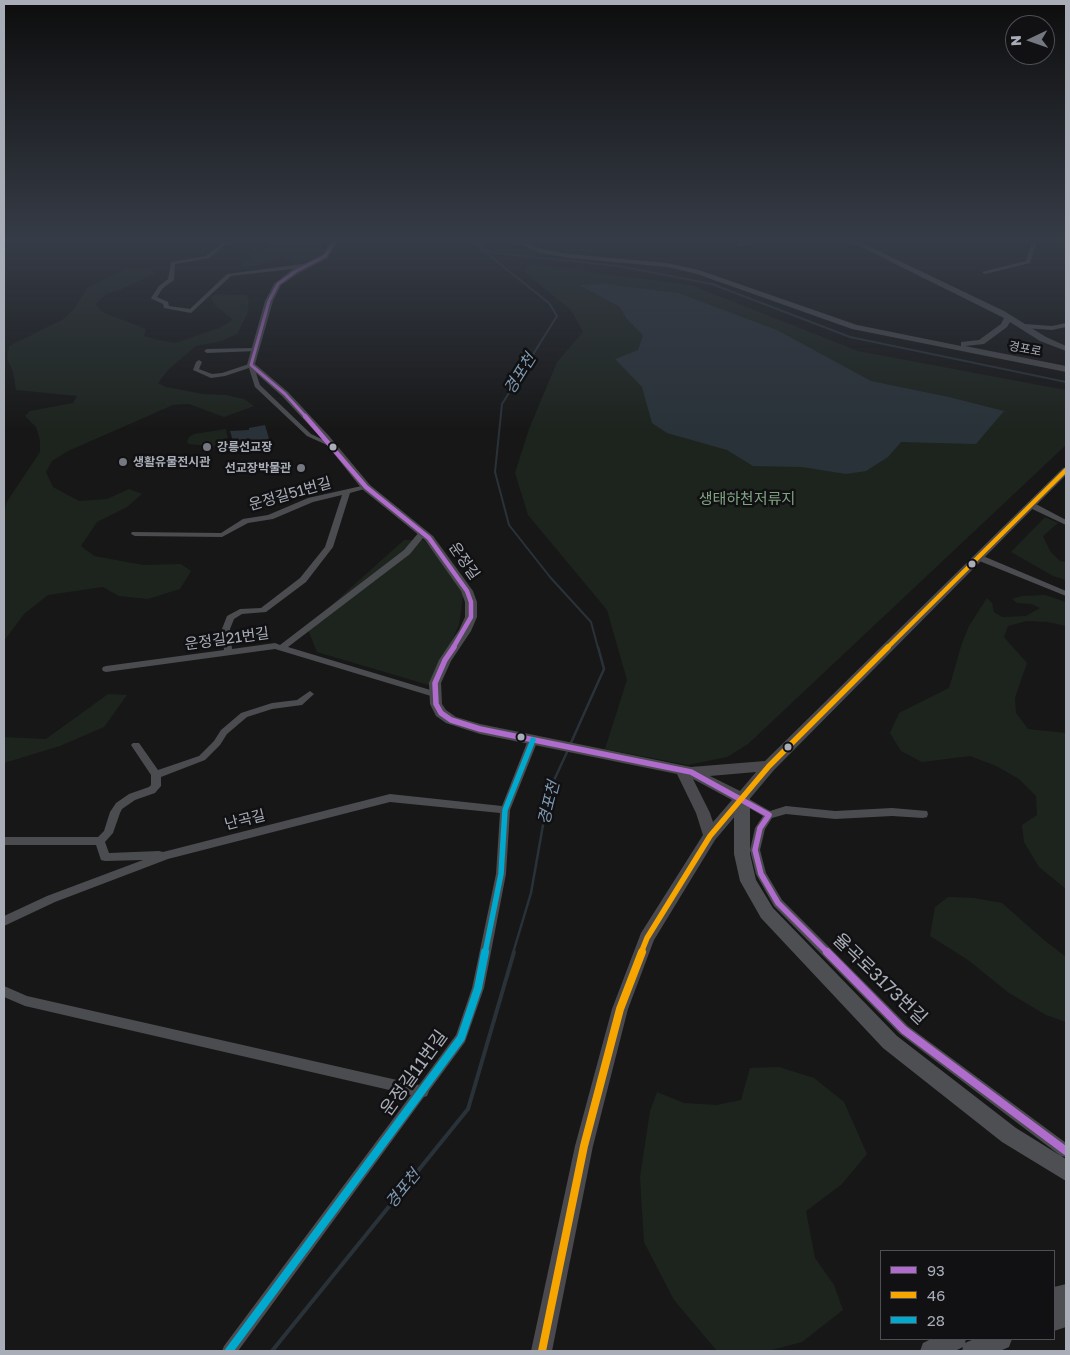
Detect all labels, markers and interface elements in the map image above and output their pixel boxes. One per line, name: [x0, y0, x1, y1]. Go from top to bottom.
north arrow: [1005, 15, 1055, 65]
text: N: [1007, 35, 1024, 47]
street label: 경포로: [1007, 339, 1043, 359]
water label: 경포천: [500, 350, 540, 398]
place label: 강릉선교장: [217, 440, 272, 454]
marker: 강릉선교장: [201, 441, 213, 453]
unlabelled marker: [328, 442, 338, 452]
place label: 생활유물전시관: [133, 455, 210, 469]
marker: 생활유물전시관: [117, 456, 129, 468]
place label: 선교장박물관: [225, 461, 291, 475]
marker: 선교장박물관: [295, 462, 307, 474]
street label: 운정길51번길: [247, 474, 333, 514]
park label: 생태하천저류지: [699, 490, 795, 508]
street label: 운정길: [445, 539, 483, 583]
unlabelled marker: [967, 559, 977, 569]
street label: 운정길21번길: [184, 624, 270, 654]
unlabelled marker: [516, 732, 526, 742]
unlabelled marker: [783, 742, 793, 752]
water label: 경포천: [534, 779, 564, 827]
street label: 난곡길: [223, 806, 267, 834]
street label: 율곡로3173번길: [829, 929, 931, 1029]
street label: 운정길11번길: [376, 1026, 452, 1120]
water label: 경포천: [382, 1166, 424, 1212]
legend: [880, 1250, 1055, 1340]
text: 93: [927, 1261, 945, 1279]
text: 46: [927, 1286, 945, 1304]
text: 28: [927, 1311, 945, 1329]

